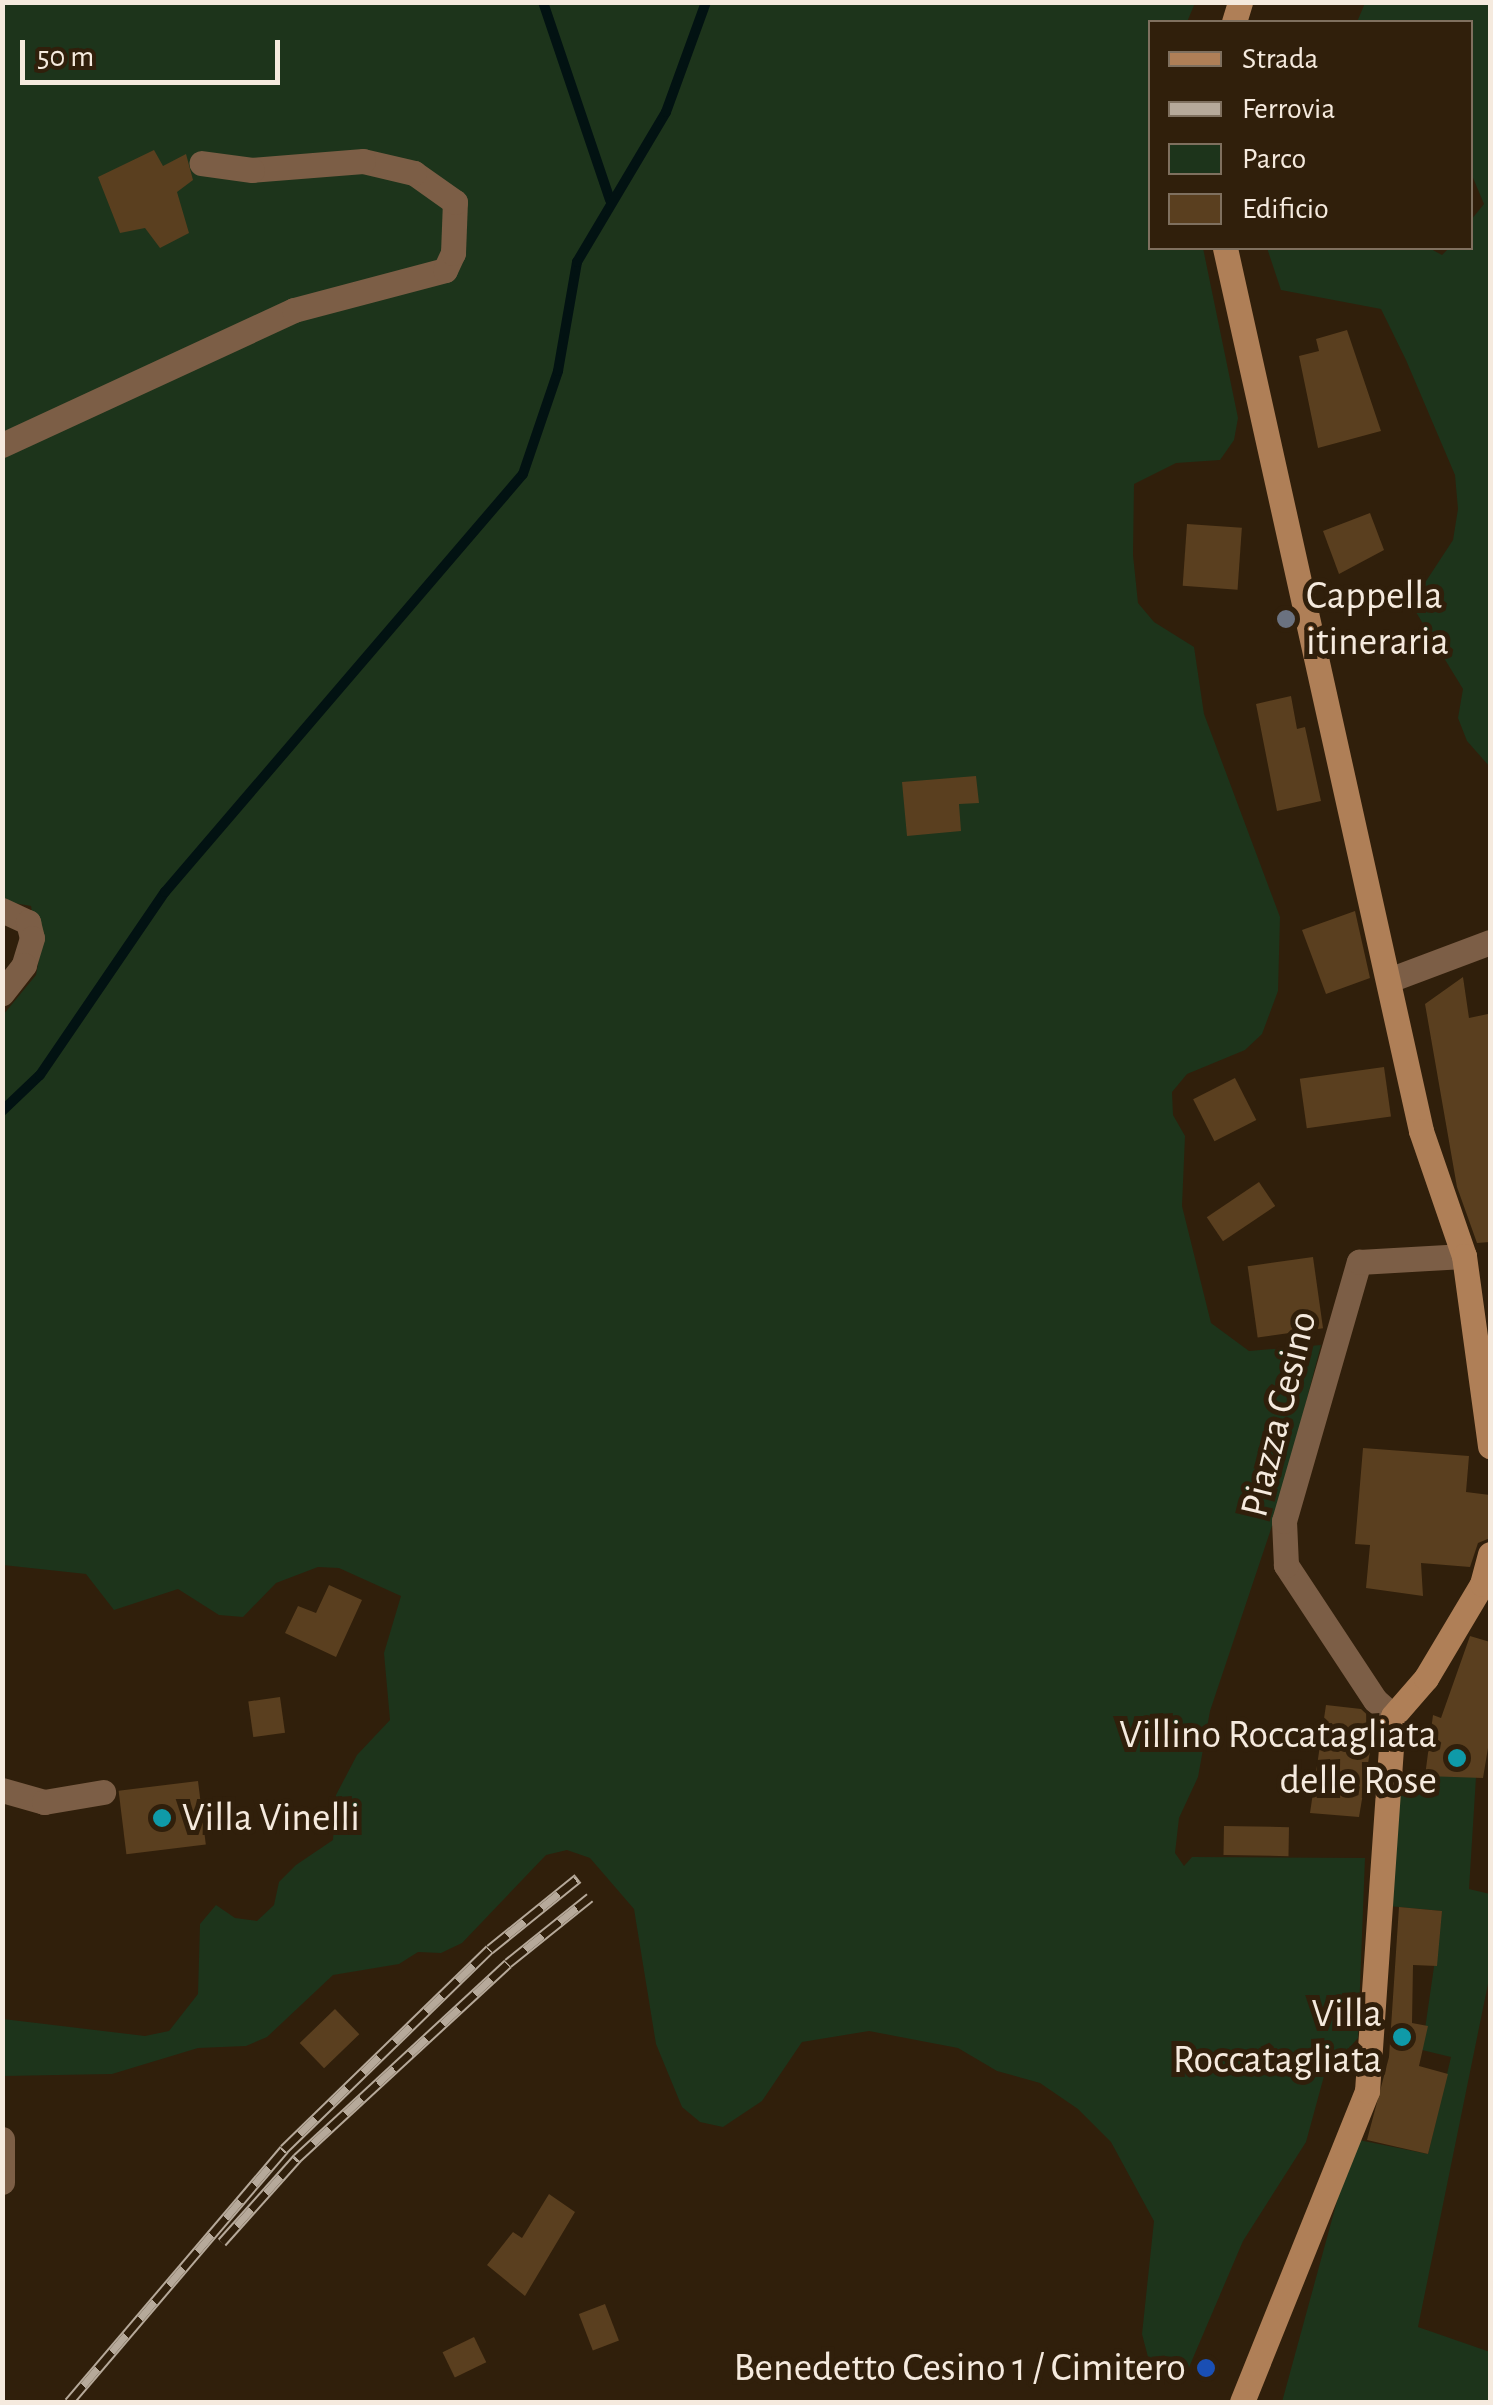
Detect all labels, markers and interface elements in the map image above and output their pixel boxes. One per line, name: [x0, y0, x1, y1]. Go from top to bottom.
scale bar: [25, 20, 285, 82]
legend: [1148, 20, 1473, 250]
text: 50 m: [37, 42, 94, 72]
text: Strada: [1242, 44, 1318, 74]
text: Ferrovia: [1242, 94, 1335, 124]
text: Parco: [1242, 144, 1306, 174]
text: Edificio: [1242, 194, 1329, 224]
place label: Cappella itineraria: [1306, 572, 1449, 666]
marker: Cappella itineraria: [1275, 608, 1297, 630]
street label: Piazza Cesino: [1230, 1306, 1328, 1522]
place label: Villino Roccatagliata delle Rose: [1119, 1711, 1437, 1805]
marker: Villino Roccatagliata delle Rose: [1446, 1747, 1468, 1769]
place label: Villa Vinelli: [182, 1794, 360, 1842]
marker: Villa Vinelli: [151, 1807, 173, 1829]
place label: Villa Roccatagliata: [1173, 1990, 1382, 2084]
marker: Villa Roccatagliata: [1391, 2026, 1413, 2048]
place label: Benedetto Cesino 1 / Cimitero: [733, 2344, 1186, 2392]
marker: Benedetto Cesino 1 / Cimitero: [1195, 2357, 1217, 2379]

